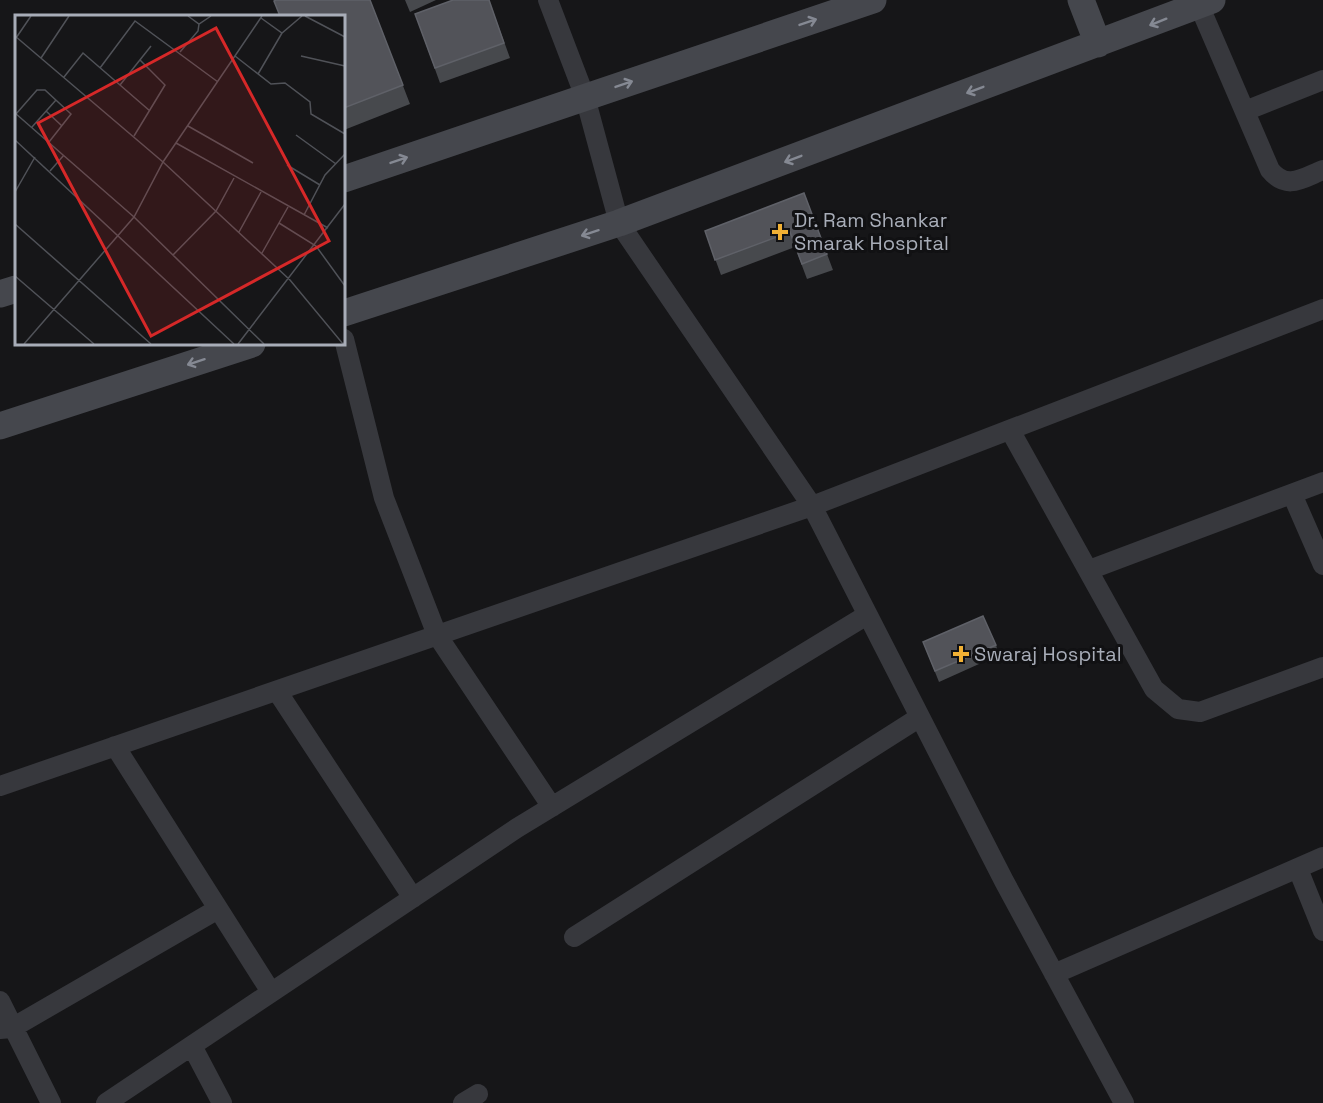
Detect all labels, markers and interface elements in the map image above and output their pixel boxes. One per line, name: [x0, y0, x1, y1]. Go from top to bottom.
inset map: [15, 15, 345, 345]
one-way arrow: [798, 15, 817, 26]
one-way arrow: [1149, 17, 1167, 28]
one-way arrow: [614, 78, 633, 89]
one-way arrow: [966, 85, 985, 96]
one-way arrow: [389, 154, 408, 165]
one-way arrow: [784, 154, 802, 165]
place label: Dr. Ram Shankar Smarak Hospital: [794, 207, 949, 256]
marker: Dr. Ram Shankar Smarak Hospital: [771, 223, 789, 241]
one-way arrow: [581, 228, 600, 239]
one-way arrow: [187, 357, 206, 368]
place label: Swaraj Hospital: [974, 641, 1122, 667]
marker: Swaraj Hospital: [952, 645, 970, 663]

